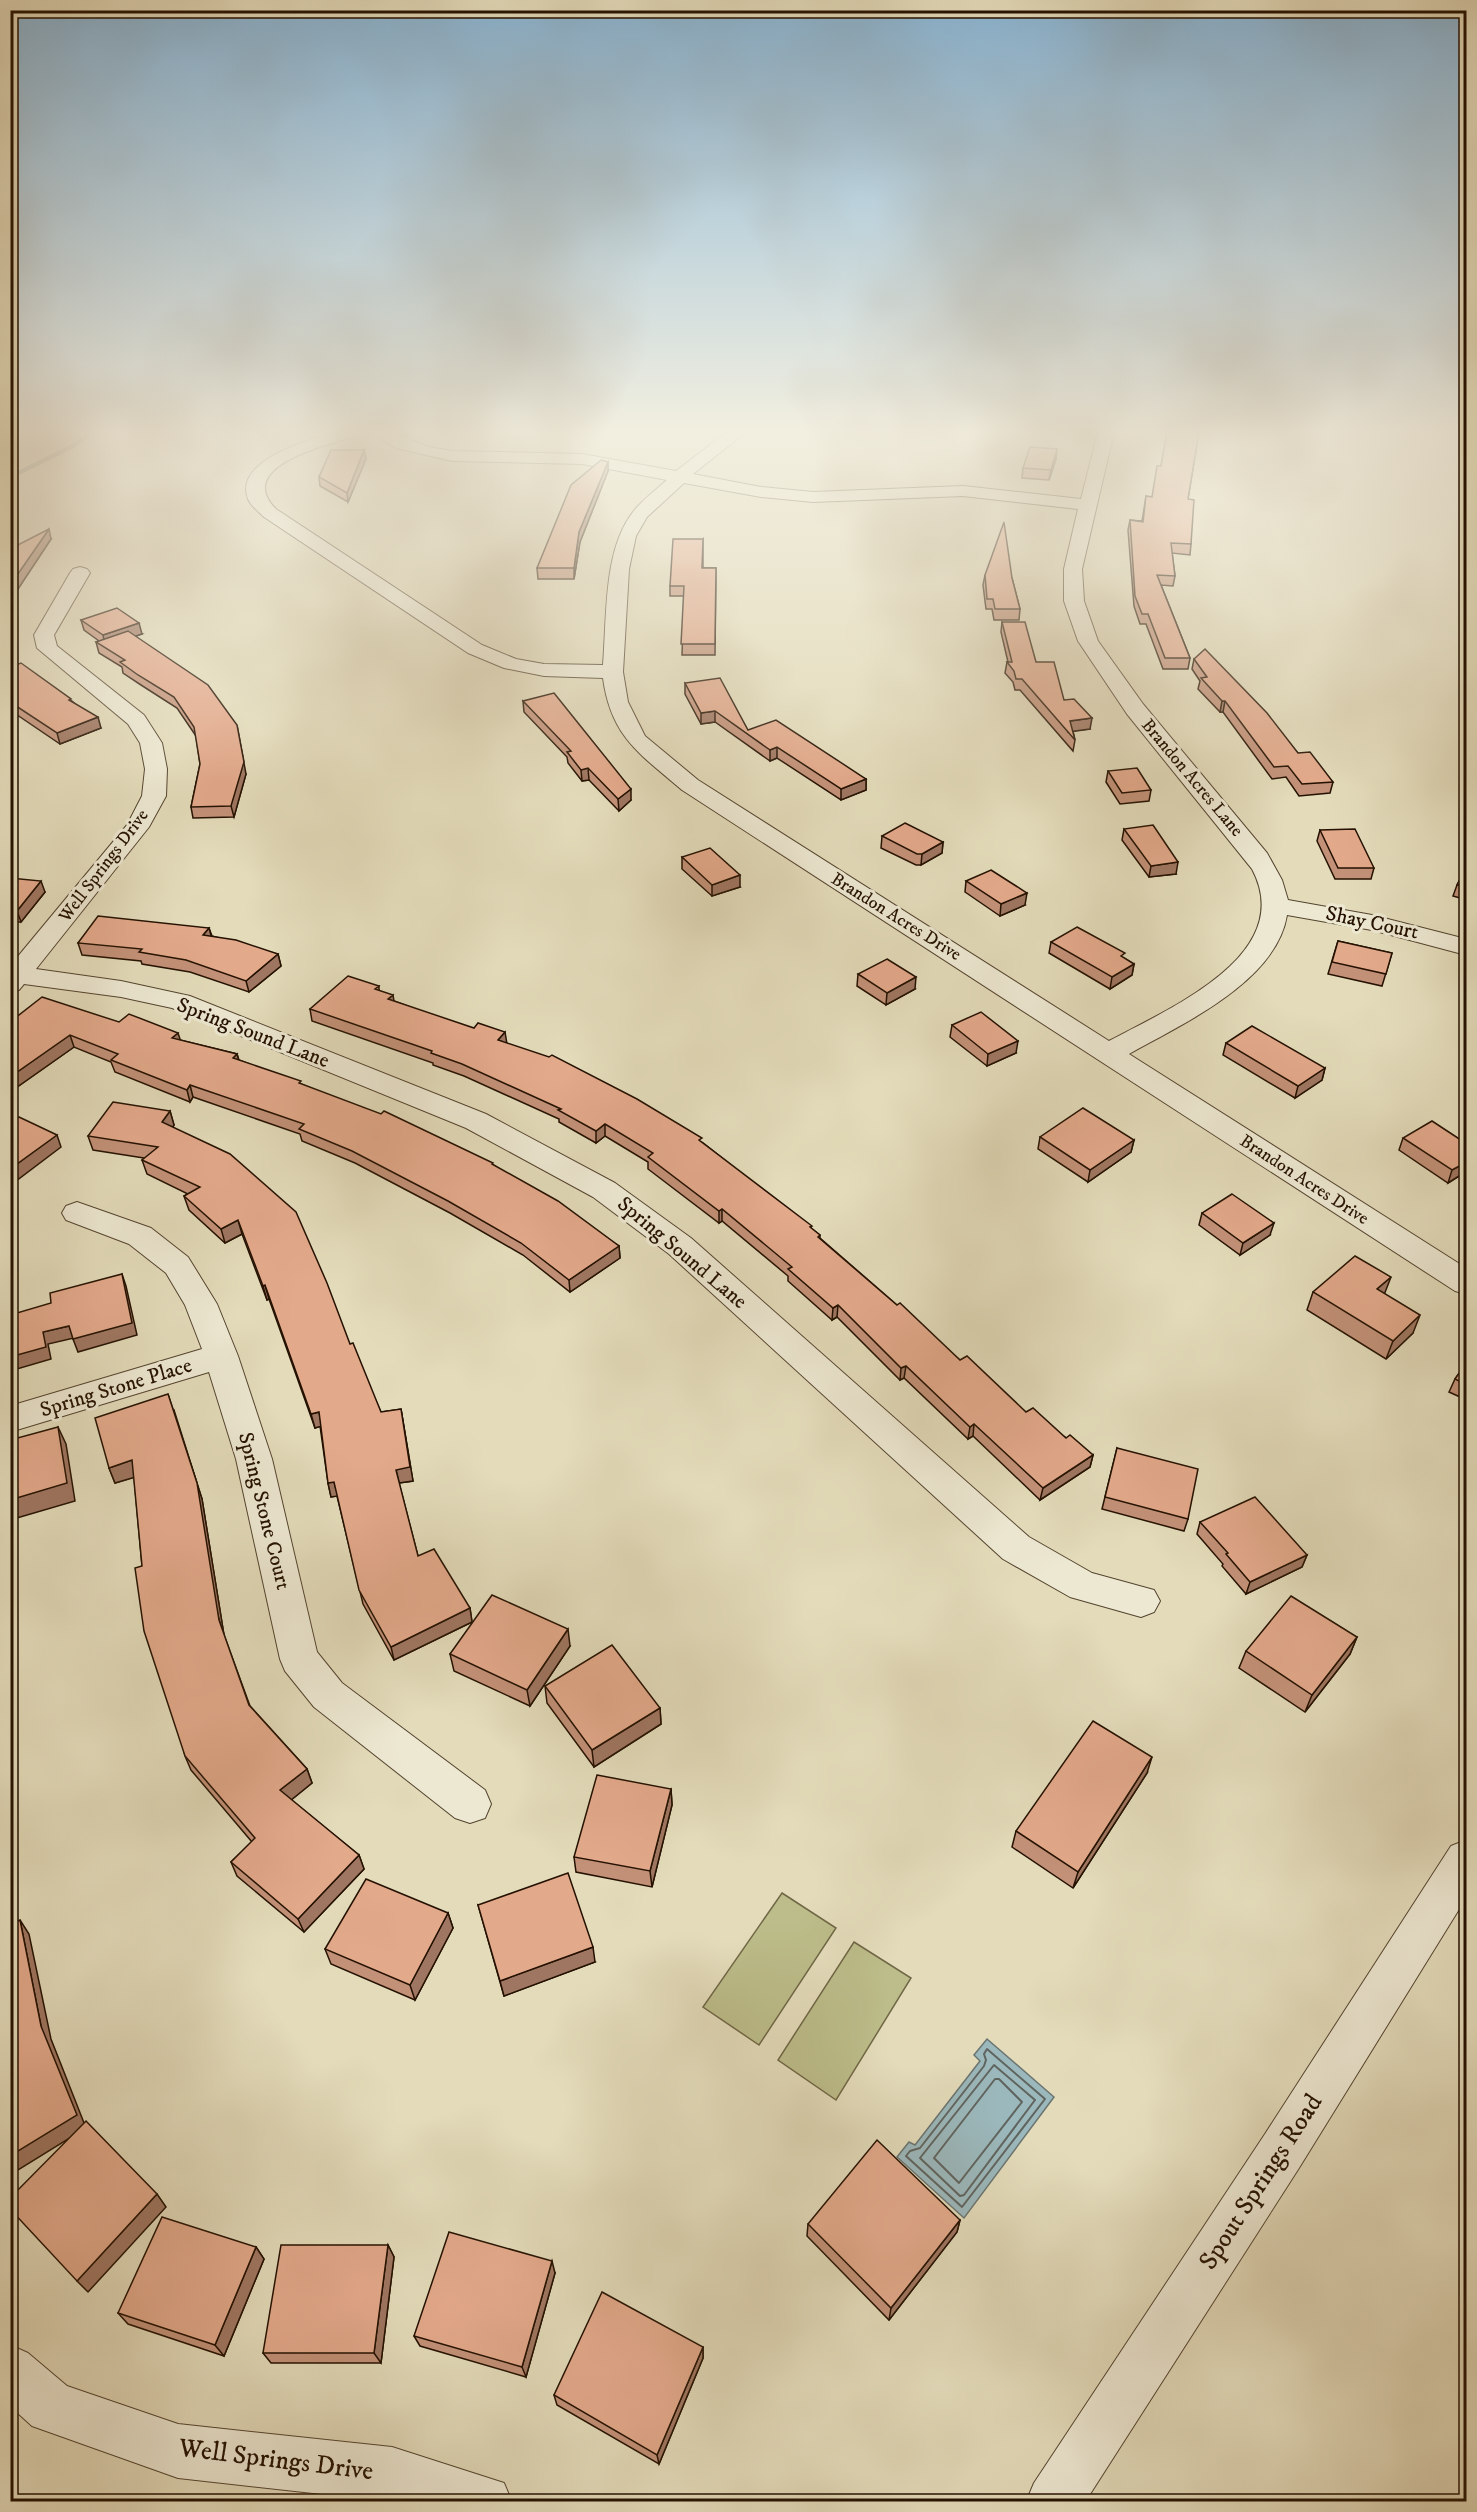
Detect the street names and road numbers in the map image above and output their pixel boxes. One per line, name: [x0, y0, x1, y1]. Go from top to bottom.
street label: Brandon Acres Lane: [1136, 715, 1248, 841]
street label: Well Springs Drive: [54, 805, 154, 928]
street label: Brandon Acres Drive: [827, 868, 965, 966]
street label: Shay Court: [1323, 900, 1421, 946]
street label: Spring Sound Lane: [173, 992, 333, 1074]
street label: Brandon Acres Drive: [1235, 1130, 1373, 1230]
street label: Spring Sound Lane: [612, 1191, 752, 1315]
street label: Spring Stone Place: [37, 1352, 195, 1423]
street label: Spring Stone Court: [232, 1430, 296, 1593]
street label: Spout Springs Road: [1192, 2088, 1330, 2276]
street label: Well Springs Drive: [176, 2432, 375, 2488]

